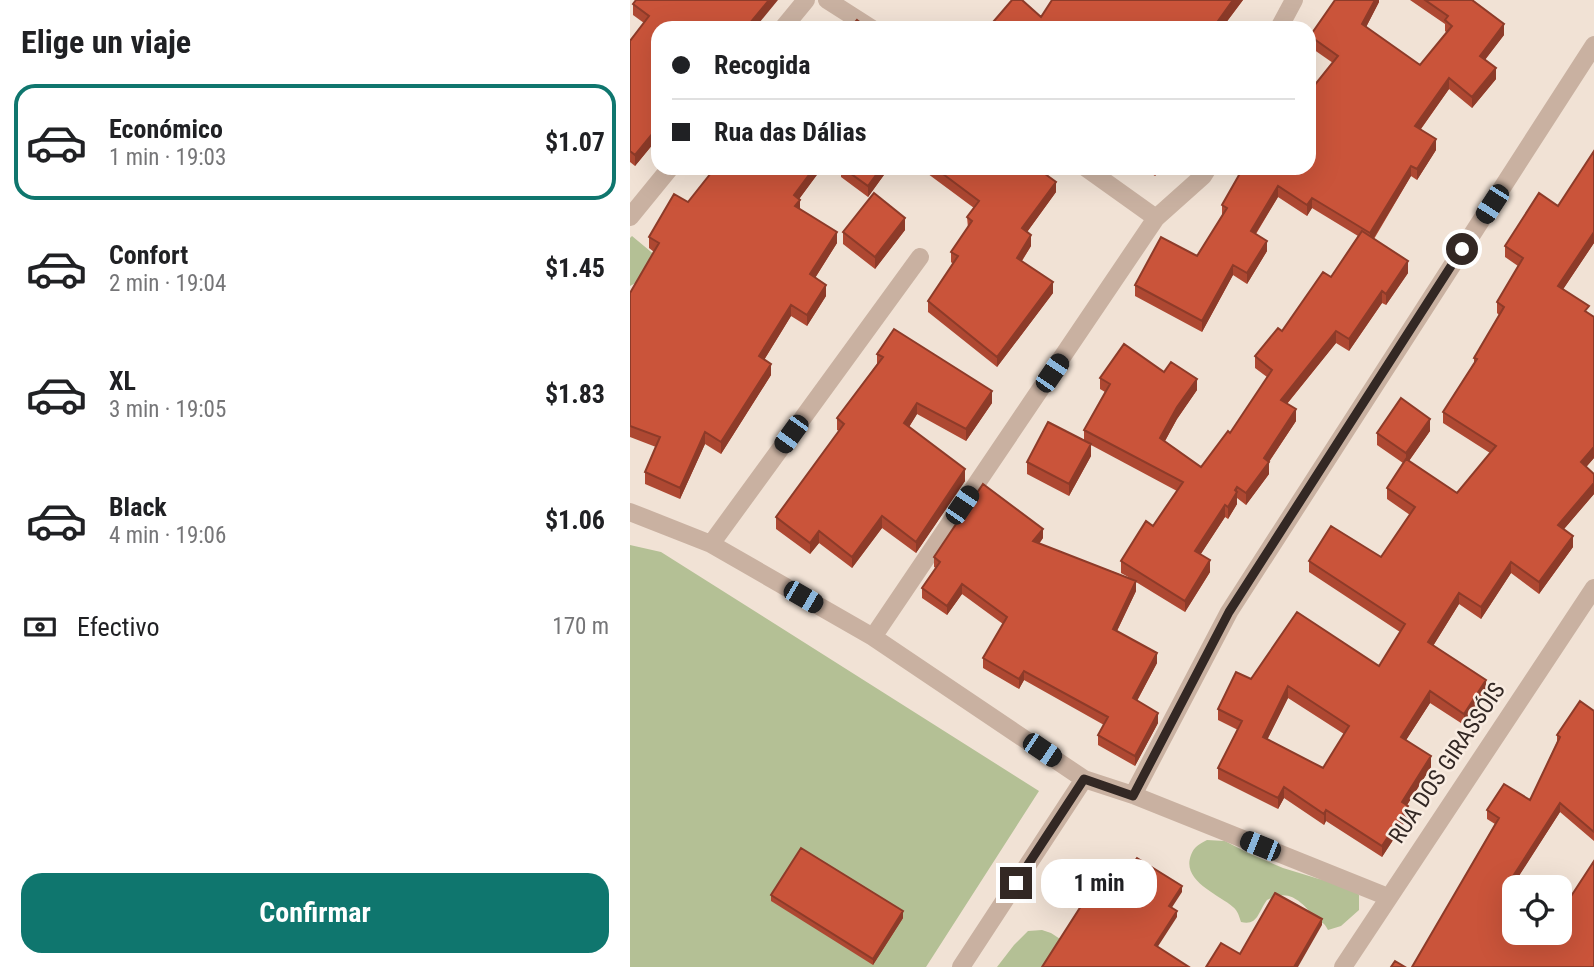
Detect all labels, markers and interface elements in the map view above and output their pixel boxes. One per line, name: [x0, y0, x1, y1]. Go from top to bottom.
text: Elige un viaje: [21, 23, 191, 61]
text: Recogida: [714, 50, 811, 80]
icon: car: [25, 111, 88, 174]
text: Económico: [109, 114, 223, 144]
text: Rua das Dálias: [714, 117, 866, 147]
text: $1.07: [545, 127, 605, 157]
text: 1 min · 19:03: [109, 144, 226, 171]
car: [1472, 181, 1513, 227]
route start: [1446, 233, 1478, 265]
icon: car: [25, 237, 88, 300]
text: Confort: [109, 240, 188, 270]
text: $1.45: [545, 253, 605, 283]
text: 2 min · 19:04: [109, 270, 226, 297]
car: [1032, 350, 1073, 396]
icon: car: [25, 363, 88, 426]
text: XL: [109, 366, 136, 396]
text: $1.83: [545, 379, 605, 409]
text: 3 min · 19:05: [109, 396, 226, 423]
car: [771, 411, 812, 457]
car: [942, 482, 983, 528]
icon: car: [25, 489, 88, 552]
text: Black: [109, 492, 167, 522]
text: $1.06: [545, 505, 605, 535]
text: 4 min · 19:06: [109, 522, 226, 549]
car: [780, 577, 827, 617]
icon: cash: [21, 608, 59, 646]
text: Efectivo: [77, 612, 159, 642]
text: 170 m: [552, 613, 609, 640]
street label: RUA DOS GIRASSÓIS: [1382, 677, 1511, 848]
car: [1019, 730, 1066, 770]
car: [1237, 828, 1284, 864]
callout: 1 min: [1040, 858, 1156, 908]
route end: [1000, 867, 1032, 899]
text: 1 min: [1073, 870, 1125, 897]
button: Confirmar: [21, 873, 609, 953]
map controls: [1502, 875, 1572, 945]
button: locate: [1502, 875, 1572, 945]

